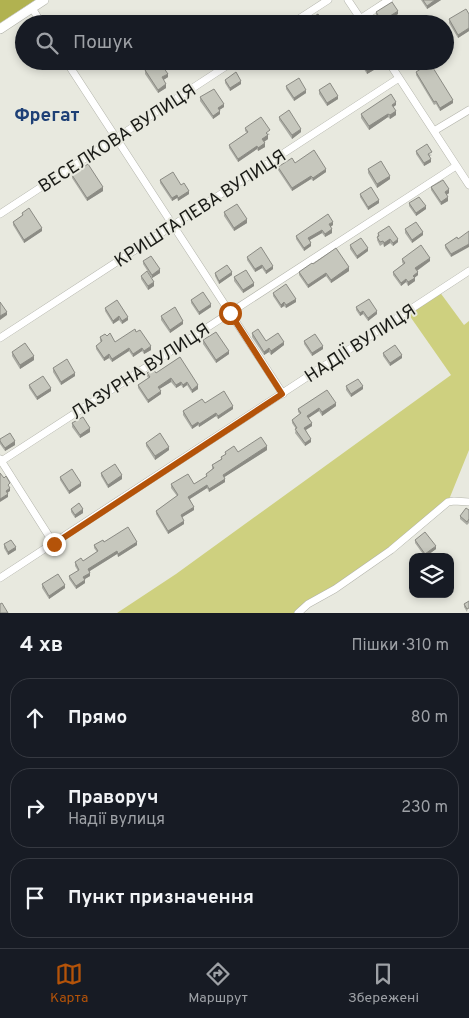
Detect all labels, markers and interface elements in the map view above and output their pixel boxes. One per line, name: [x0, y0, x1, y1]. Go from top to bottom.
search box: [15, 15, 454, 70]
icon: search: [33, 29, 61, 57]
text: Пошук: [73, 31, 133, 55]
street label: ВЕСЕЛКОВА ВУЛИЦЯ: [35, 80, 201, 199]
district label: Фрегат: [14, 104, 80, 128]
street label: КРИШТАЛЕВА ВУЛИЦЯ: [110, 145, 291, 274]
street label: НАДІЇ ВУЛИЦЯ: [300, 298, 421, 389]
route start: [219, 302, 242, 325]
street label: ЛАЗУРНА ВУЛИЦЯ: [67, 319, 215, 426]
route end: [43, 533, 66, 556]
map controls: [409, 553, 454, 598]
button: layers: [409, 553, 454, 598]
text: 4 хв: [20, 632, 63, 659]
text: Пішки · 310 m: [352, 636, 449, 656]
icon: ahead: [21, 704, 49, 732]
text: Прямо: [68, 706, 127, 730]
text: 80 m: [411, 708, 448, 728]
text: Праворуч: [68, 786, 159, 810]
icon: right: [21, 794, 49, 822]
text: 230 m: [401, 798, 448, 818]
text: Надії вулиця: [68, 810, 165, 830]
icon: arrive: [21, 884, 49, 912]
text: Пункт призначення: [68, 886, 254, 910]
tab: Карта: [50, 960, 88, 1007]
tab: Маршрут: [188, 960, 248, 1007]
tab: Збережені: [348, 960, 419, 1007]

